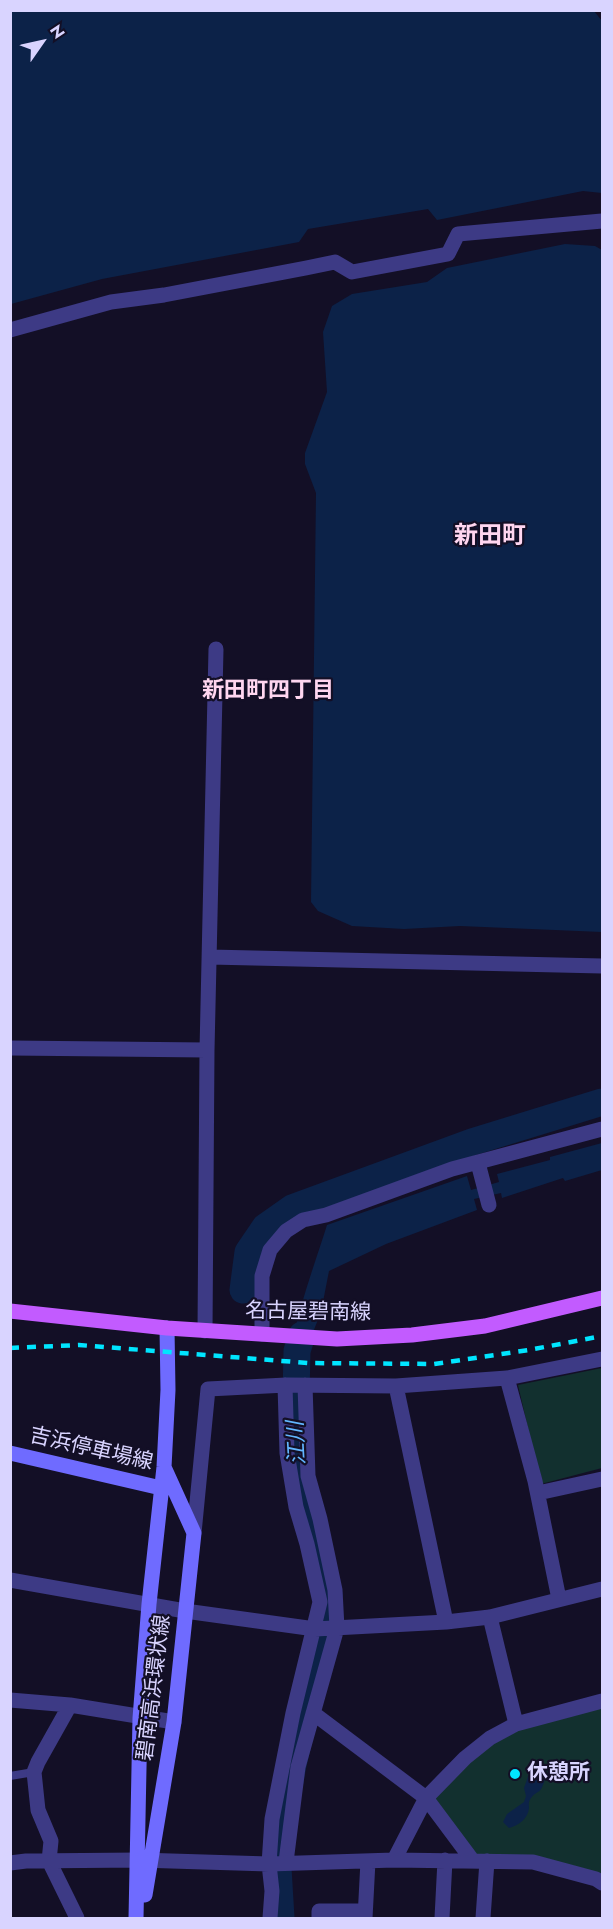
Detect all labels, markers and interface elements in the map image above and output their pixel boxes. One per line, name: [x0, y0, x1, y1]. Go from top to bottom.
north arrow: [12, 12, 72, 72]
text: N: [44, 20, 70, 43]
district label: 新田町: [454, 523, 526, 551]
district label: 新田町四丁目: [202, 679, 334, 705]
street label: 名古屋碧南線: [245, 1299, 371, 1327]
water label: 江川: [284, 1420, 312, 1466]
street label: 吉浜停車場線: [27, 1424, 155, 1476]
street label: 碧南高浜環状線: [134, 1614, 176, 1762]
place label: 休憩所: [527, 1761, 590, 1787]
marker: 休憩所: [508, 1767, 522, 1781]

